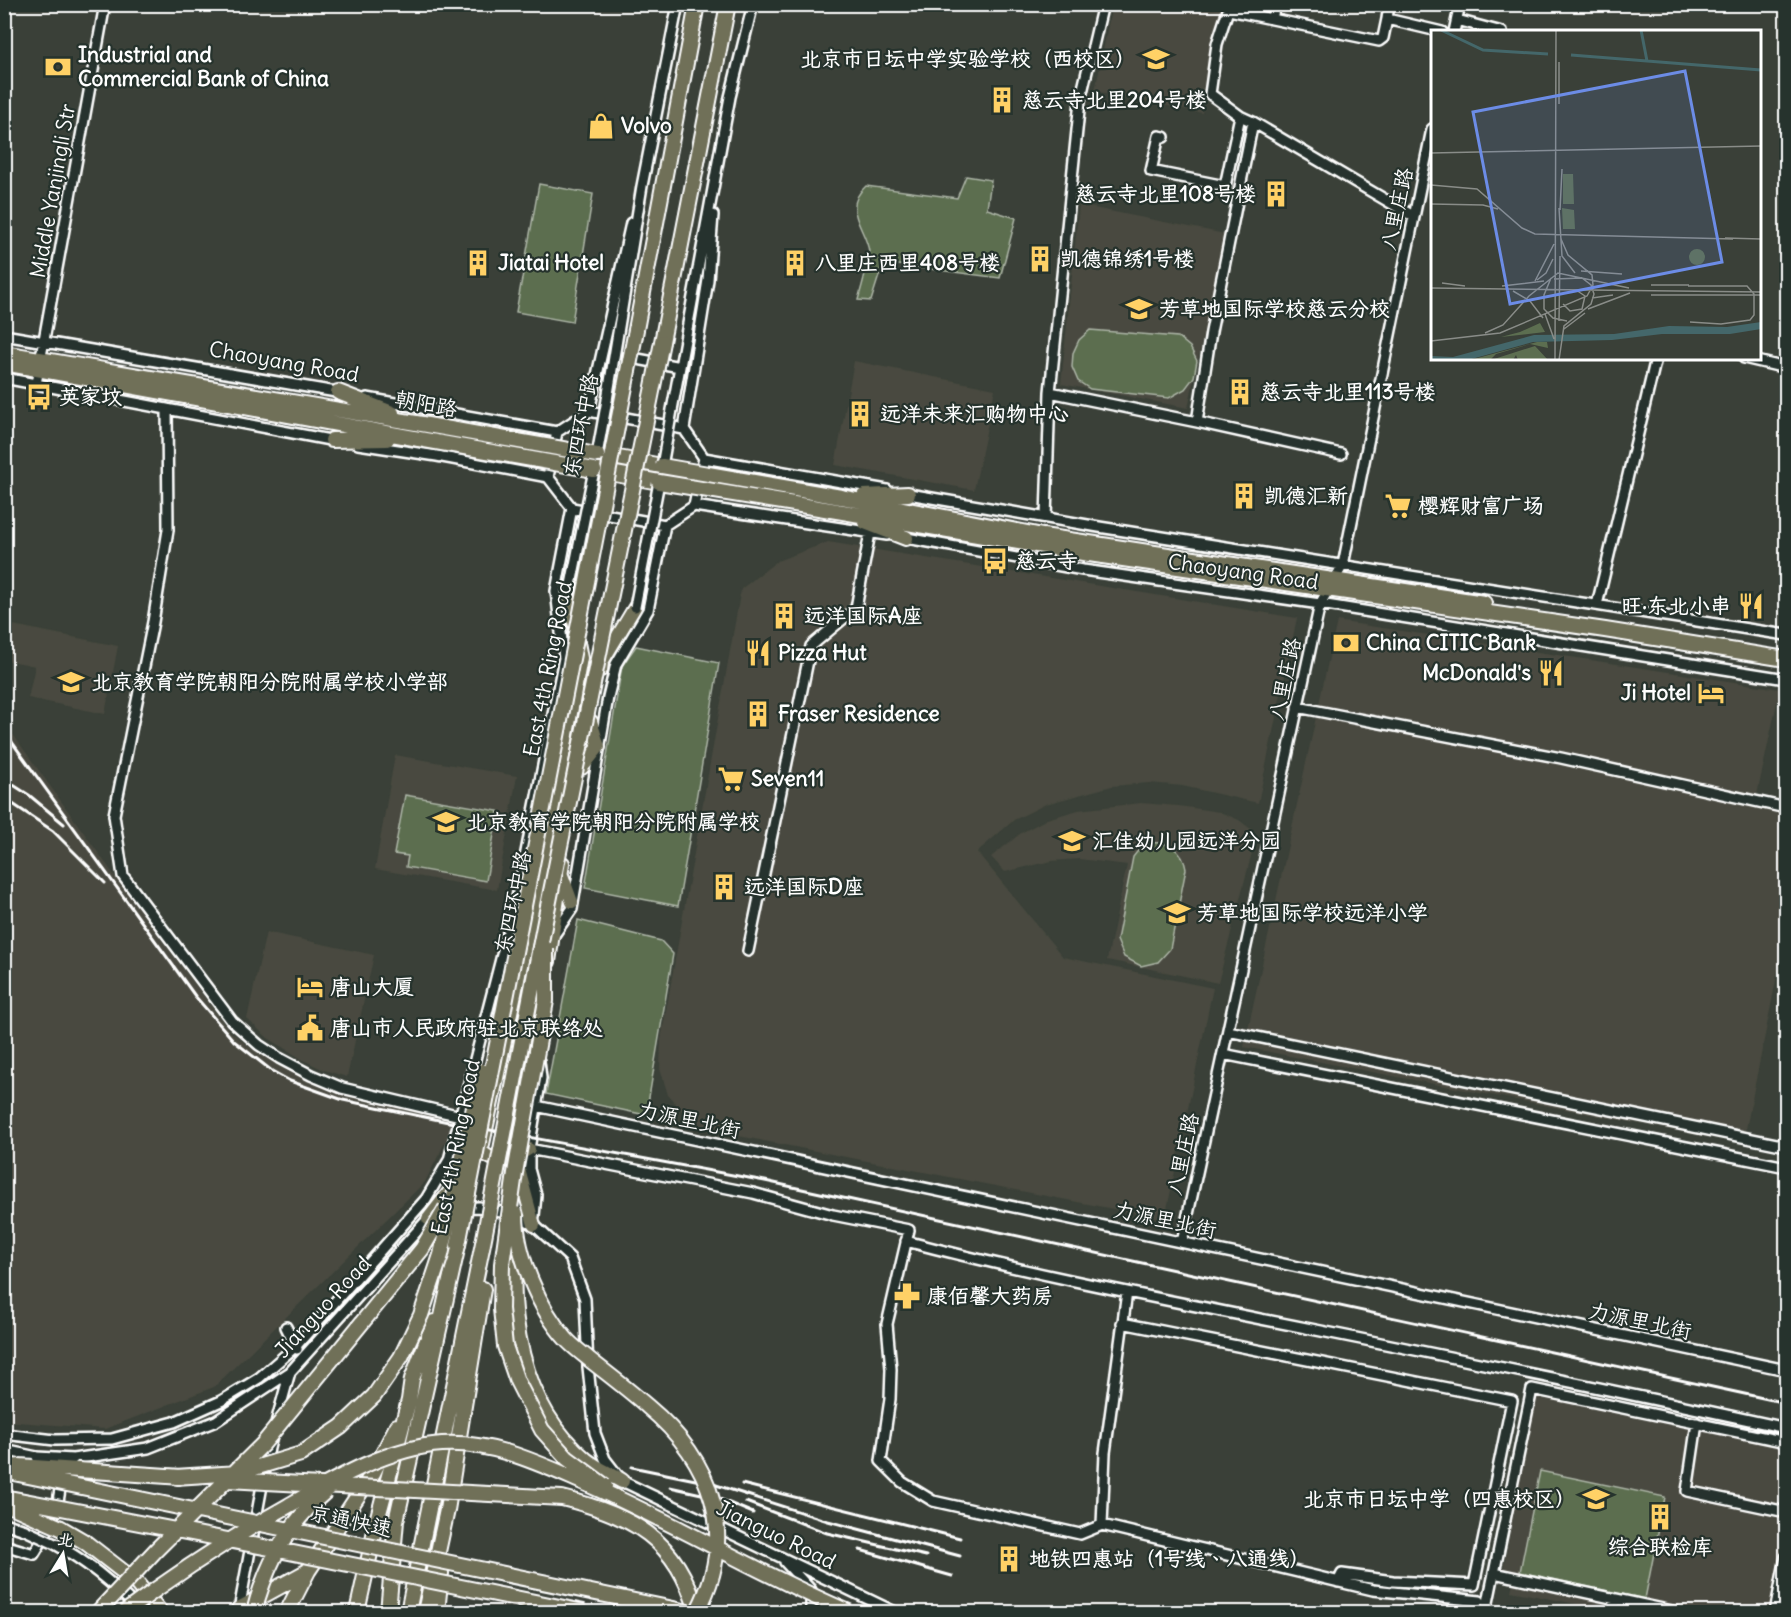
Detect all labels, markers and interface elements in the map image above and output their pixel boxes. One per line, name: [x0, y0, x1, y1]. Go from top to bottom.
inset map: [1431, 30, 1761, 360]
place label: Industrial and Commercial Bank of China: [78, 41, 329, 92]
school or university icon: 北京市日坛中学实验学校（西校区）: [1141, 44, 1171, 74]
place label: 北京市日坛中学实验学校（西校区）: [800, 45, 1136, 72]
bank icon: Industrial and Commercial Bank of China: [43, 52, 73, 82]
building icon: 慈云寺北里204号楼: [987, 85, 1017, 115]
place label: 慈云寺北里204号楼: [1022, 86, 1206, 113]
street label: Middle Yanjingli Str: [24, 101, 81, 280]
shop icon: Volvo: [586, 111, 616, 141]
place label: Volvo: [621, 112, 672, 139]
street label: 八里庄路: [1375, 165, 1418, 253]
building icon: 慈云寺北里108号楼: [1261, 179, 1291, 209]
place label: 慈云寺北里108号楼: [1075, 180, 1256, 207]
building icon: 凯德锦绣1号楼: [1025, 244, 1055, 274]
place label: 凯德锦绣1号楼: [1060, 245, 1194, 272]
building icon: Jiatai Hotel: [463, 248, 493, 278]
building icon: 八里庄西里408号楼: [780, 248, 810, 278]
place label: Jiatai Hotel: [498, 249, 604, 276]
place label: 八里庄西里408号楼: [815, 249, 1000, 276]
school or university icon: 芳草地国际学校慈云分校: [1124, 294, 1154, 324]
place label: 芳草地国际学校慈云分校: [1159, 295, 1390, 322]
street label: Chaoyang Road: [207, 335, 361, 388]
street label: 东四环中路: [557, 371, 604, 479]
building icon: 慈云寺北里113号楼: [1225, 377, 1255, 407]
place label: 慈云寺北里113号楼: [1260, 378, 1436, 405]
bus stop icon: 英家坟: [24, 382, 54, 412]
place label: 英家坟: [59, 383, 122, 410]
street label: 朝阳路: [393, 385, 459, 422]
building icon: 远洋未来汇购物中心: [845, 399, 875, 429]
place label: 远洋未来汇购物中心: [880, 400, 1069, 427]
building icon: 凯德汇新: [1229, 481, 1259, 511]
place label: 凯德汇新: [1264, 482, 1348, 509]
supermarket icon: 樱辉财富广场: [1383, 491, 1413, 521]
place label: 樱辉财富广场: [1418, 492, 1544, 519]
bus stop icon: 慈云寺: [980, 546, 1010, 576]
place label: 慈云寺: [1015, 547, 1078, 574]
street label: Chaoyang Road: [1166, 548, 1320, 595]
street label: East 4th Ring Road: [517, 579, 578, 759]
restaurant icon: 旺·东北小串: [1736, 591, 1766, 621]
place label: 旺·东北小串: [1621, 592, 1731, 619]
building icon: 远洋国际A座: [769, 601, 799, 631]
place label: 远洋国际A座: [804, 602, 922, 629]
bank icon: China CITIC Bank: [1331, 628, 1361, 658]
place label: China CITIC Bank: [1366, 629, 1536, 656]
street label: 八里庄路: [1263, 635, 1306, 723]
restaurant icon: Pizza Hut: [743, 638, 773, 668]
place label: Pizza Hut: [778, 639, 868, 666]
restaurant icon: McDonald's: [1536, 658, 1566, 688]
place label: McDonald's: [1422, 659, 1531, 686]
school or university icon: 北京教育学院朝阳分院附属学校小学部: [56, 667, 86, 697]
place label: 北京教育学院朝阳分院附属学校小学部: [91, 668, 448, 695]
hotel icon: Ji Hotel: [1696, 678, 1726, 708]
place label: Ji Hotel: [1621, 679, 1691, 706]
building icon: Fraser Residence: [743, 699, 773, 729]
place label: Fraser Residence: [778, 700, 940, 727]
supermarket icon: Seven11: [716, 764, 746, 794]
place label: Seven11: [751, 765, 824, 792]
school or university icon: 北京教育学院朝阳分院附属学校: [431, 807, 461, 837]
place label: 北京教育学院朝阳分院附属学校: [466, 808, 760, 835]
school or university icon: 汇佳幼儿园远洋分园: [1057, 826, 1087, 856]
place label: 汇佳幼儿园远洋分园: [1092, 827, 1281, 854]
street label: 东四环中路: [488, 848, 537, 956]
building icon: 远洋国际D座: [709, 872, 739, 902]
place label: 远洋国际D座: [744, 873, 864, 900]
school or university icon: 芳草地国际学校远洋小学: [1162, 898, 1192, 928]
place label: 芳草地国际学校远洋小学: [1197, 899, 1428, 926]
hotel icon: 唐山大厦: [295, 972, 325, 1002]
place label: 唐山大厦: [330, 973, 414, 1000]
public building icon: 唐山市人民政府驻北京联络处: [295, 1013, 325, 1043]
place label: 唐山市人民政府驻北京联络处: [330, 1014, 603, 1041]
street label: East 4th Ring Road: [425, 1057, 486, 1237]
street label: 力源里北街: [635, 1095, 743, 1144]
street label: 八里庄路: [1161, 1110, 1204, 1198]
street label: 力源里北街: [1111, 1195, 1219, 1244]
street label: Jianguo Road: [269, 1250, 377, 1363]
pharmacy icon: 康佰馨大药房: [892, 1281, 922, 1311]
place label: 康佰馨大药房: [927, 1282, 1053, 1309]
street label: 力源里北街: [1586, 1296, 1694, 1345]
school or university icon: 北京市日坛中学（四惠校区）: [1581, 1484, 1611, 1514]
place label: 北京市日坛中学（四惠校区）: [1303, 1485, 1576, 1512]
street label: Jianguo Road: [712, 1494, 840, 1575]
street label: 京通快速: [307, 1499, 395, 1542]
building icon: 综合联检库: [1645, 1502, 1675, 1532]
north arrow: [33, 1524, 93, 1584]
text: 北: [56, 1528, 76, 1551]
place label: 综合联检库: [1608, 1533, 1713, 1560]
building icon: 地铁四惠站（1号线、八通线）: [994, 1544, 1024, 1574]
place label: 地铁四惠站（1号线、八通线）: [1029, 1545, 1310, 1572]

